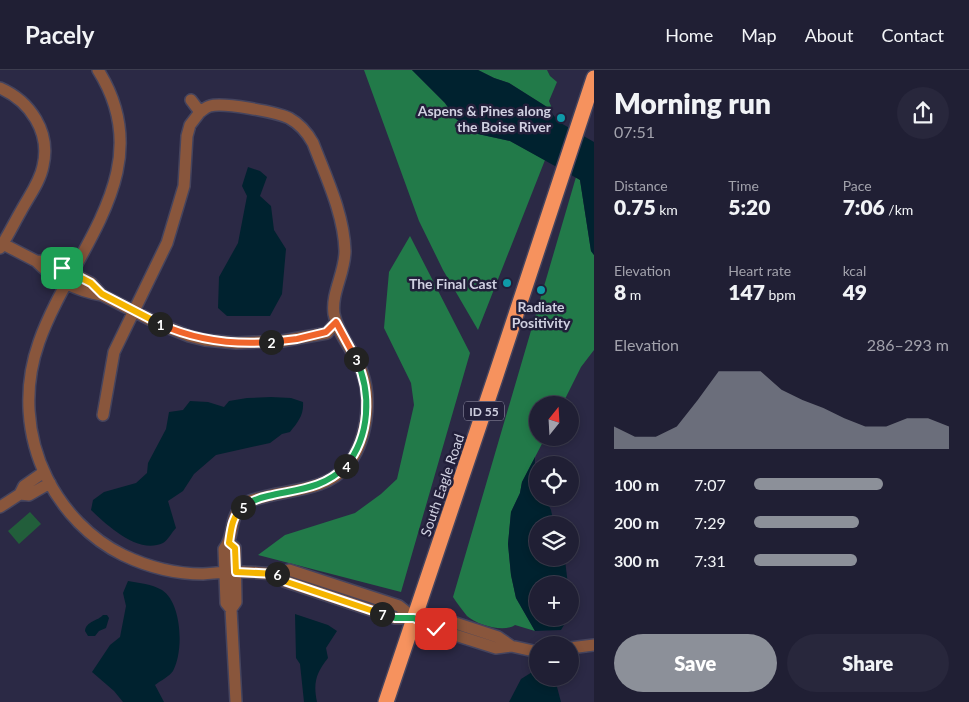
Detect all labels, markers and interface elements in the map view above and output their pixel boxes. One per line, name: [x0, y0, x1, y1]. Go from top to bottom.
text: Pacely: [25, 20, 94, 49]
text: Home: [665, 24, 713, 46]
text: Map: [741, 24, 777, 46]
text: About: [805, 24, 854, 46]
text: Contact: [882, 24, 944, 46]
text: Morning run: [614, 86, 771, 120]
button: share: [897, 87, 949, 139]
place label: Aspens & Pines along the Boise River: [417, 102, 552, 135]
marker: Aspens & Pines along the Boise River: [555, 112, 567, 124]
text: 07:51: [614, 122, 655, 141]
text: Distance: [614, 177, 668, 194]
text: Time: [728, 177, 759, 194]
text: Pace: [843, 177, 872, 194]
text: 0.75: [614, 194, 656, 219]
text: 5:20: [728, 194, 770, 219]
text: 7:06: [843, 194, 885, 219]
text: km: [656, 201, 678, 218]
text: /km: [885, 201, 913, 218]
pin: [41, 247, 83, 289]
icon: arrive: [48, 254, 76, 282]
text: Elevation: [614, 262, 671, 279]
text: Heart rate: [728, 262, 791, 279]
text: kcal: [843, 262, 866, 279]
place label: The Final Cast: [409, 275, 498, 292]
marker: The Final Cast: [501, 277, 513, 289]
text: 8: [614, 279, 626, 304]
text: 147: [728, 279, 765, 304]
text: 49: [843, 279, 867, 304]
marker: Radiate Positivity: [535, 284, 547, 296]
text: m: [626, 286, 641, 303]
text: bpm: [765, 286, 796, 303]
place label: Radiate Positivity: [512, 298, 571, 331]
pin: 1: [148, 312, 172, 336]
text: 1: [156, 316, 165, 333]
pin: 2: [258, 330, 284, 354]
text: 2: [267, 334, 276, 351]
text: Elevation: [614, 335, 679, 354]
text: 286–293 m: [867, 335, 949, 354]
pin: 3: [344, 346, 368, 372]
text: 3: [352, 351, 361, 368]
north arrow: [529, 396, 579, 446]
map controls: [529, 396, 579, 686]
road number: ID 55: [464, 402, 504, 421]
street label: South Eagle Road: [416, 432, 468, 538]
pin: 4: [334, 454, 358, 478]
button: locate: [529, 456, 579, 506]
text: 4: [342, 458, 351, 475]
text: 100 m: [614, 475, 659, 494]
text: 7:07: [694, 475, 726, 494]
pin: 5: [230, 494, 256, 520]
text: 5: [239, 499, 248, 516]
text: 200 m: [614, 513, 659, 532]
text: 7:29: [694, 513, 726, 532]
button: layers: [529, 516, 579, 566]
text: 300 m: [614, 551, 659, 570]
text: 7:31: [694, 551, 726, 570]
pin: 6: [264, 562, 290, 586]
text: 6: [273, 566, 282, 583]
button: +: [529, 576, 579, 626]
pin: 7: [370, 602, 394, 626]
text: 7: [378, 606, 387, 623]
pin: [415, 608, 457, 650]
icon: check: [422, 615, 450, 643]
button: Save: [614, 634, 777, 692]
button: Share: [787, 634, 949, 692]
button: −: [529, 636, 579, 686]

